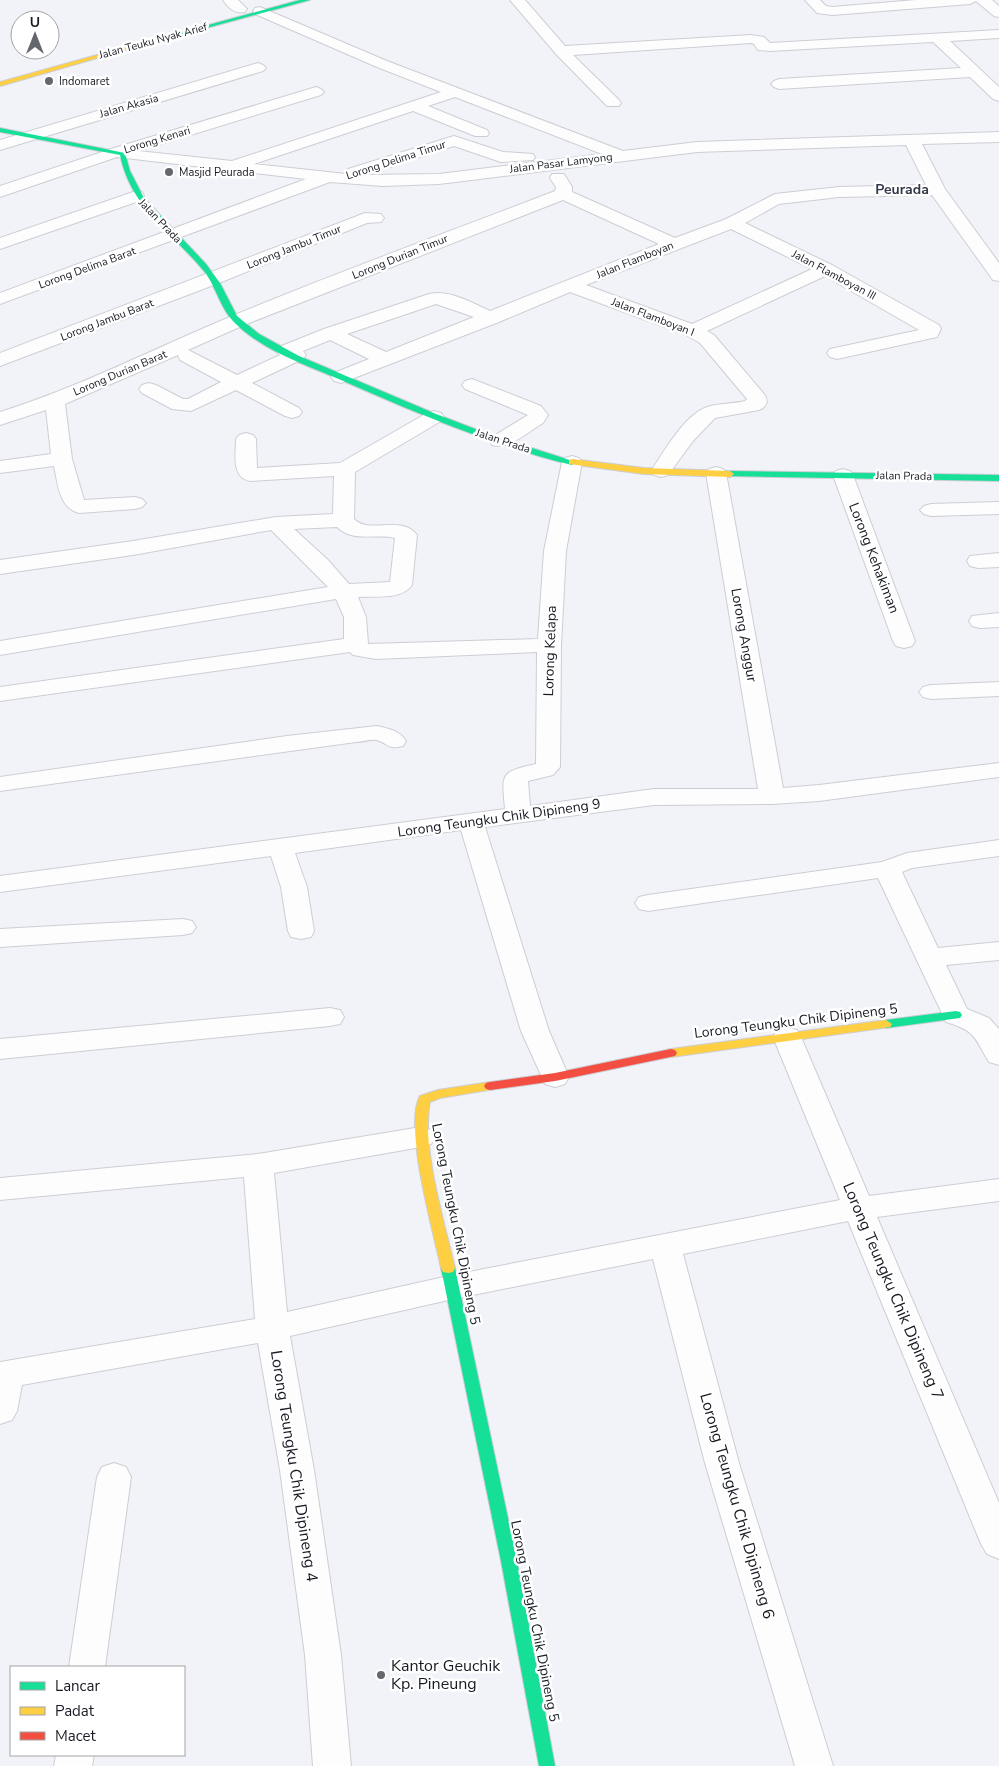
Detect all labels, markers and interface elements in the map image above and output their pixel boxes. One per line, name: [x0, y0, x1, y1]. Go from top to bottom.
north arrow: [10, 10, 60, 60]
text: U: [30, 13, 40, 32]
street label: Jalan Teuku Nyak Arief: [96, 19, 209, 63]
place label: Indomaret: [59, 74, 110, 89]
marker: Indomaret: [43, 75, 55, 87]
street label: Jalan Akasia: [97, 90, 160, 122]
street label: Lorong Kenari: [122, 123, 192, 157]
street label: Lorong Delima Timur: [344, 137, 448, 183]
street label: Jalan Pasar Lamyong: [508, 149, 613, 177]
place label: Masjid Peurada: [179, 165, 255, 180]
marker: Masjid Peurada: [163, 166, 175, 178]
district label: Peurada: [875, 180, 929, 199]
street label: Jalan Prada: [134, 195, 185, 247]
street label: Lorong Jambu Timur: [245, 221, 343, 273]
street label: Lorong Durian Timur: [350, 231, 450, 283]
street label: Jalan Flamboyan: [593, 238, 676, 283]
street label: Lorong Delima Barat: [36, 243, 138, 293]
street label: Jalan Flamboyan III: [788, 246, 879, 304]
street label: Jalan Flamboyan I: [608, 294, 697, 340]
street label: Lorong Jambu Barat: [58, 295, 156, 345]
street label: Lorong Durian Barat: [71, 346, 169, 399]
street label: Jalan Prada: [473, 425, 532, 457]
street label: Jalan Prada: [875, 468, 932, 484]
street label: Lorong Kehakiman: [844, 500, 904, 616]
street label: Lorong Anggur: [726, 586, 762, 684]
street label: Lorong Kelapa: [539, 605, 561, 697]
street label: Lorong Teungku Chik Dipineng 9: [396, 794, 602, 842]
street label: Lorong Teungku Chik Dipineng 5: [693, 999, 899, 1043]
street label: Lorong Teungku Chik Dipineng 5: [427, 1122, 485, 1326]
street label: Lorong Teungku Chik Dipineng 7: [837, 1179, 949, 1403]
street label: Lorong Teungku Chik Dipineng 4: [265, 1349, 323, 1584]
street label: Lorong Teungku Chik Dipineng 6: [694, 1390, 780, 1622]
street label: Lorong Teungku Chik Dipineng 5: [506, 1519, 564, 1723]
place label: Kantor Geuchik Kp. Pineung: [391, 1655, 501, 1695]
legend: [10, 1666, 185, 1756]
marker: Kantor Geuchik Kp. Pineung: [375, 1669, 387, 1681]
text: Lancar: [55, 1676, 100, 1696]
text: Padat: [55, 1701, 95, 1721]
text: Macet: [55, 1726, 97, 1746]

